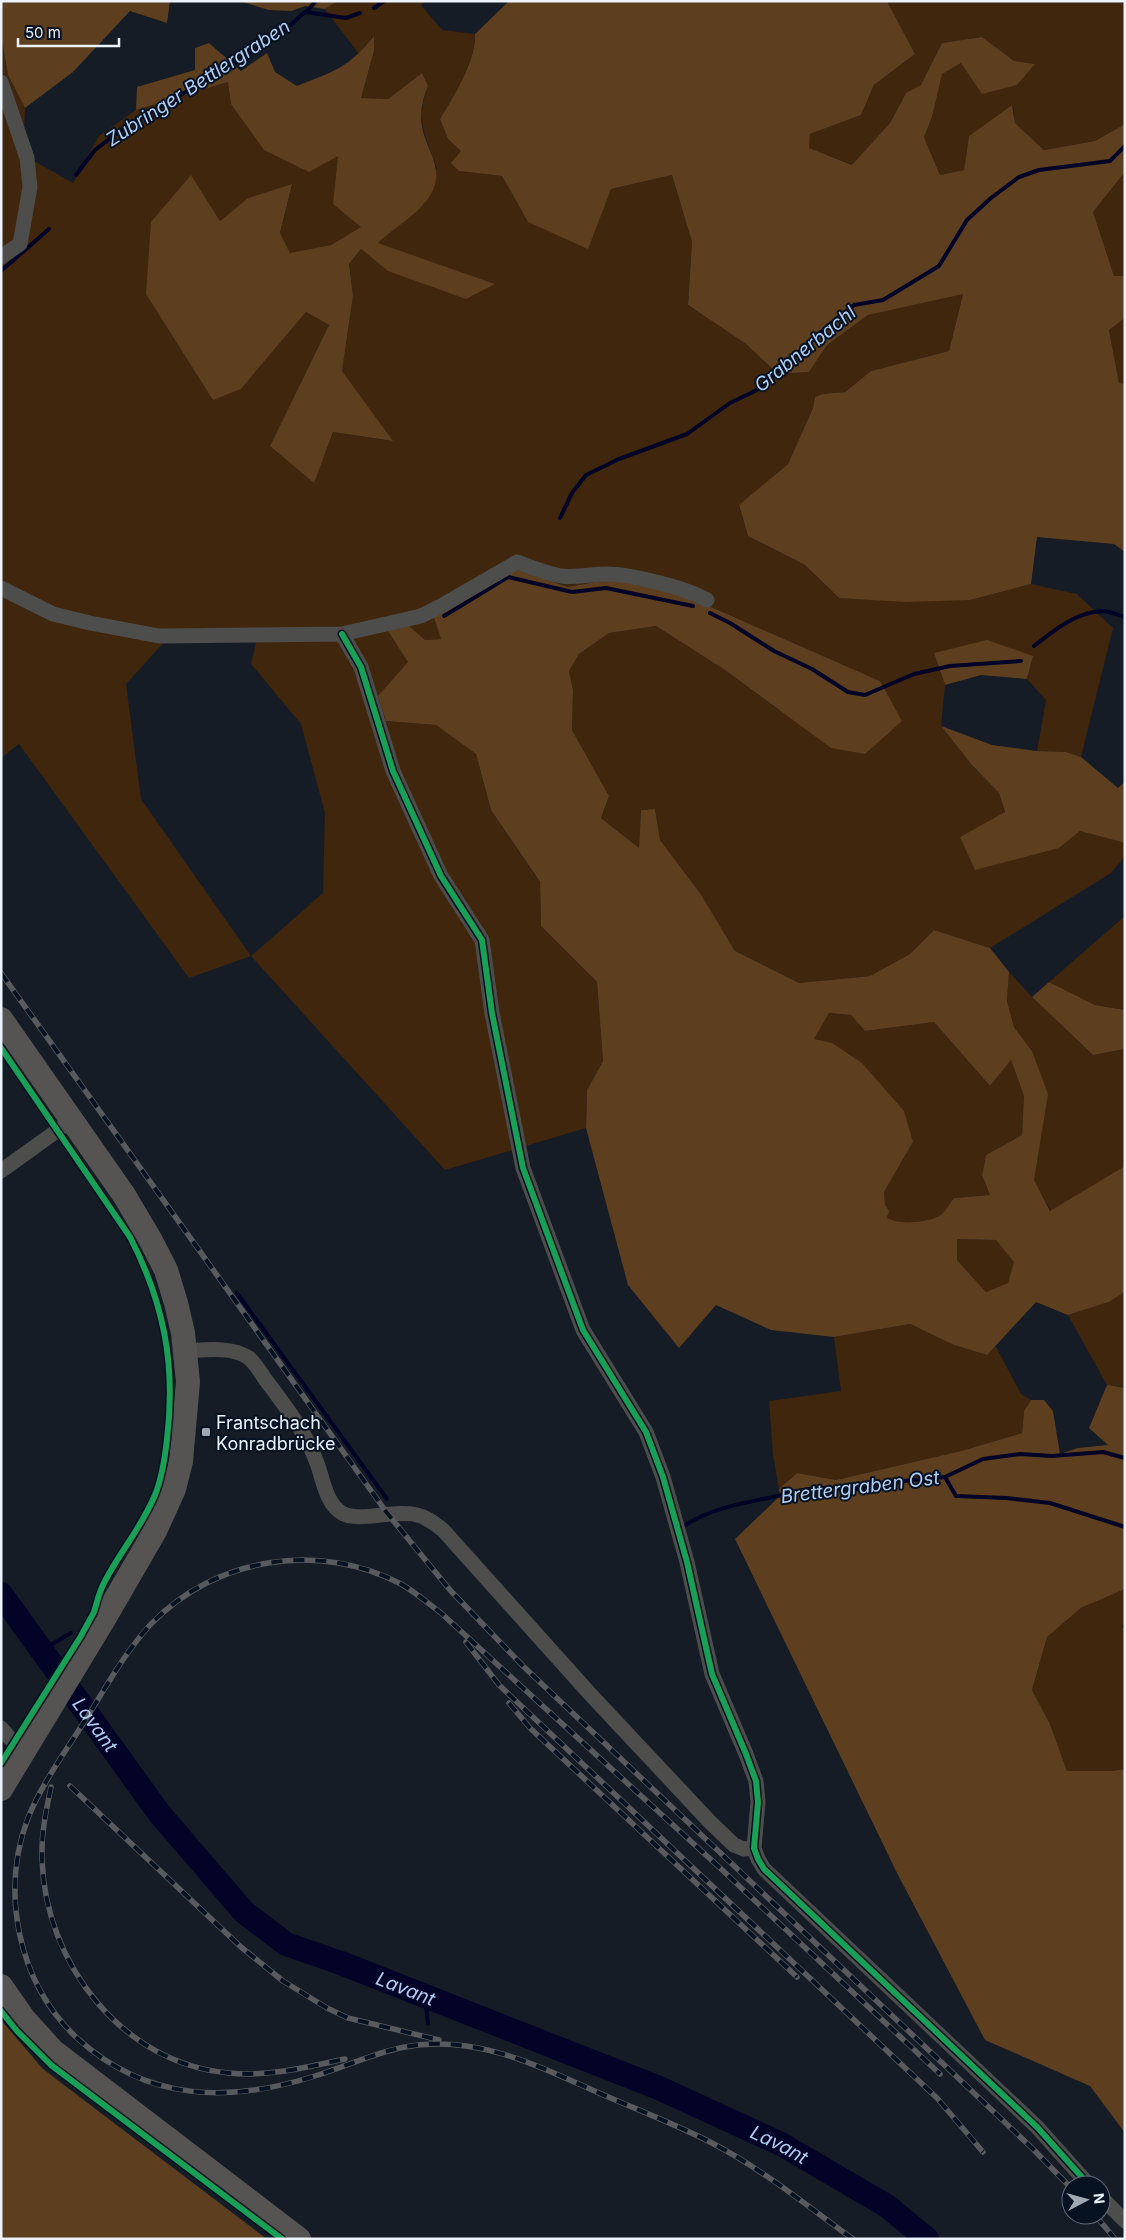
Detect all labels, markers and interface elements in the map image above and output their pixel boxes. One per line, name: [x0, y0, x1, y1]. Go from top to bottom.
scale bar: [18, 15, 119, 47]
water label: Zubringer Bettlergraben: [102, 15, 294, 151]
text: 50 m: [25, 23, 61, 42]
water label: Grabnerbachl: [750, 301, 861, 397]
place label: Frantschach Konradbrücke: [216, 1412, 335, 1454]
marker: Frantschach Konradbrücke: [200, 1426, 212, 1438]
water label: Brettergraben Ost: [779, 1466, 942, 1508]
water label: Lavant: [68, 1693, 123, 1757]
water label: Lavant: [373, 1966, 439, 2011]
water label: Lavant: [747, 2120, 813, 2169]
north arrow: [1061, 2175, 1111, 2225]
text: N: [1090, 2192, 1108, 2205]

